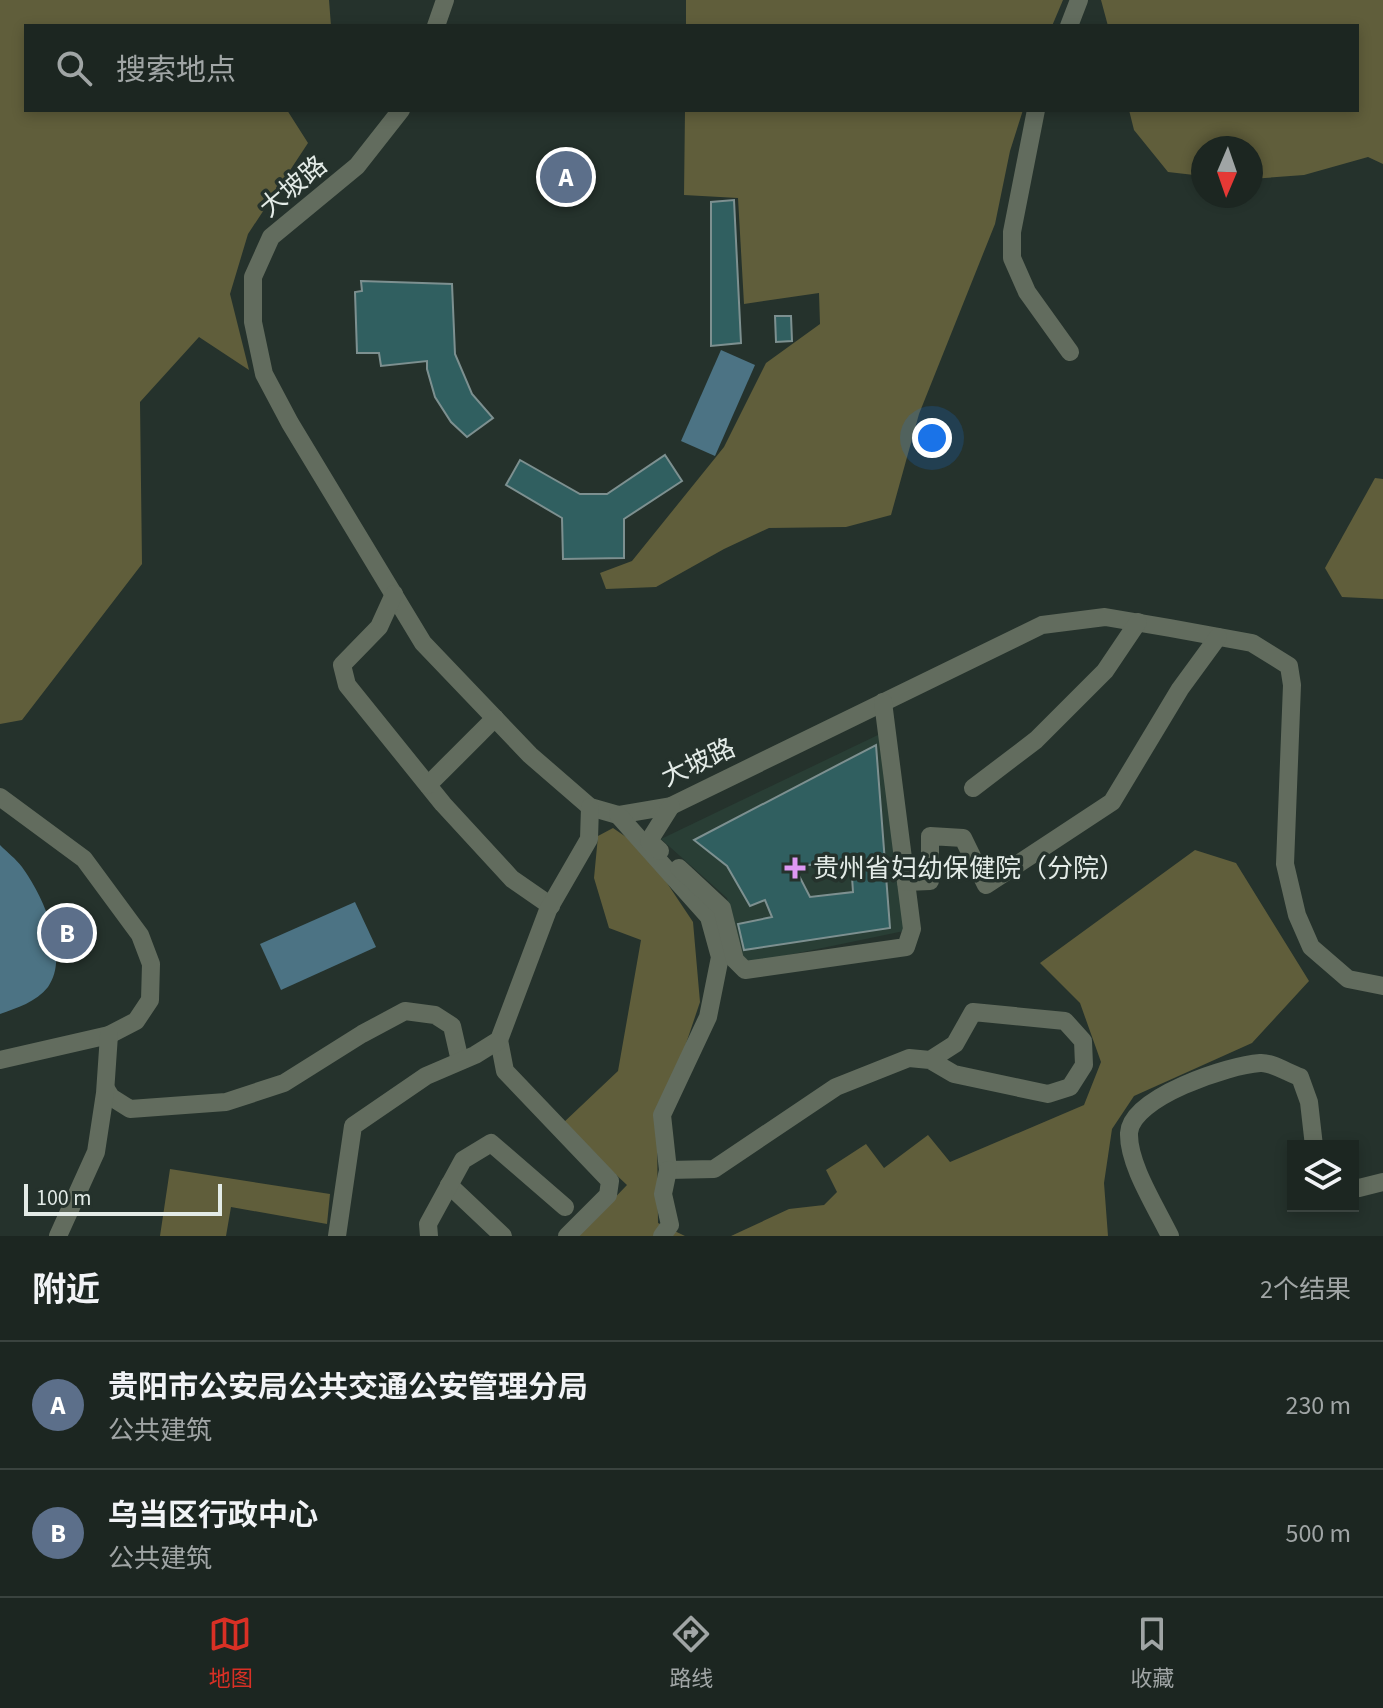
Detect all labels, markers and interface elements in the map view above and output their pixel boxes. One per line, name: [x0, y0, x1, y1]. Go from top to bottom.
search box: [24, 24, 1359, 112]
icon: search: [52, 46, 96, 90]
text: 搜索地点: [116, 49, 236, 92]
north arrow: [1191, 136, 1263, 208]
street label: 大坡路: [252, 147, 335, 226]
pin: A: [540, 147, 592, 207]
your location: [912, 418, 952, 458]
street label: 大坡路: [655, 729, 741, 796]
place label: 贵州省妇幼保健院（分院）: [813, 850, 1125, 887]
marker: 贵州省妇幼保健院（分院）: [784, 857, 806, 879]
pin: B: [41, 903, 93, 963]
map controls: [1287, 1140, 1359, 1212]
button: layers: [1287, 1140, 1359, 1212]
scale bar: [24, 1180, 222, 1216]
text: 100 m: [36, 1182, 91, 1214]
text: 附近: [32, 1266, 100, 1315]
text: 2个结果: [1260, 1271, 1351, 1308]
text: 贵阳市公安局公共交通公安管理分局: [108, 1366, 588, 1409]
text: A: [51, 1387, 65, 1424]
text: 230 m: [1285, 1387, 1351, 1424]
text: 公共建筑: [108, 1412, 212, 1449]
text: 乌当区行政中心: [108, 1494, 318, 1537]
text: B: [50, 1515, 66, 1552]
text: 500 m: [1285, 1515, 1351, 1552]
text: 公共建筑: [108, 1540, 212, 1577]
tab: 地图: [208, 1612, 253, 1695]
tab: 路线: [669, 1612, 714, 1695]
tab: 收藏: [1130, 1612, 1175, 1695]

